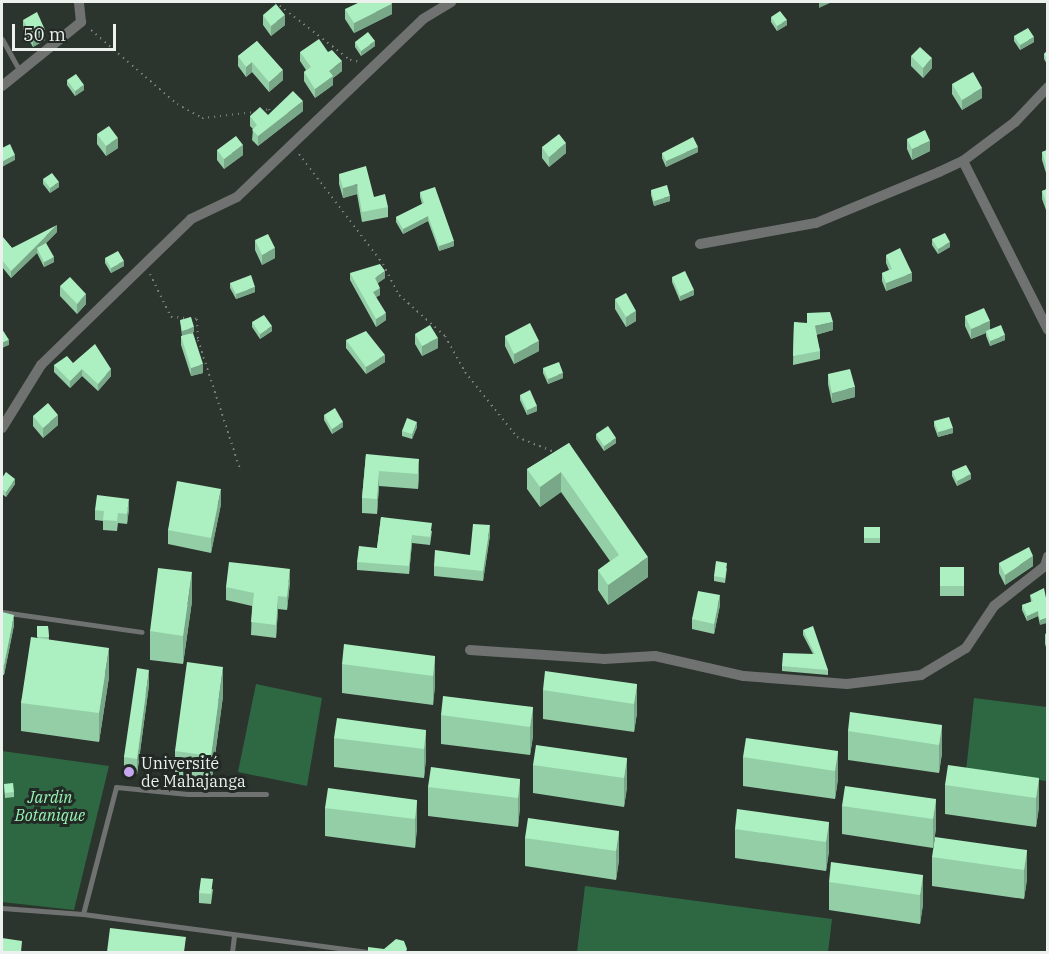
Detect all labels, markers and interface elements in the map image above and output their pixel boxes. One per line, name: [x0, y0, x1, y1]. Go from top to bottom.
scale bar: [15, 12, 118, 50]
text: 50 m: [23, 23, 66, 46]
place label: Université de Mahajanga: [141, 753, 246, 791]
marker: Université de Mahajanga: [122, 765, 136, 779]
park label: Jardin Botanique: [15, 787, 85, 825]

